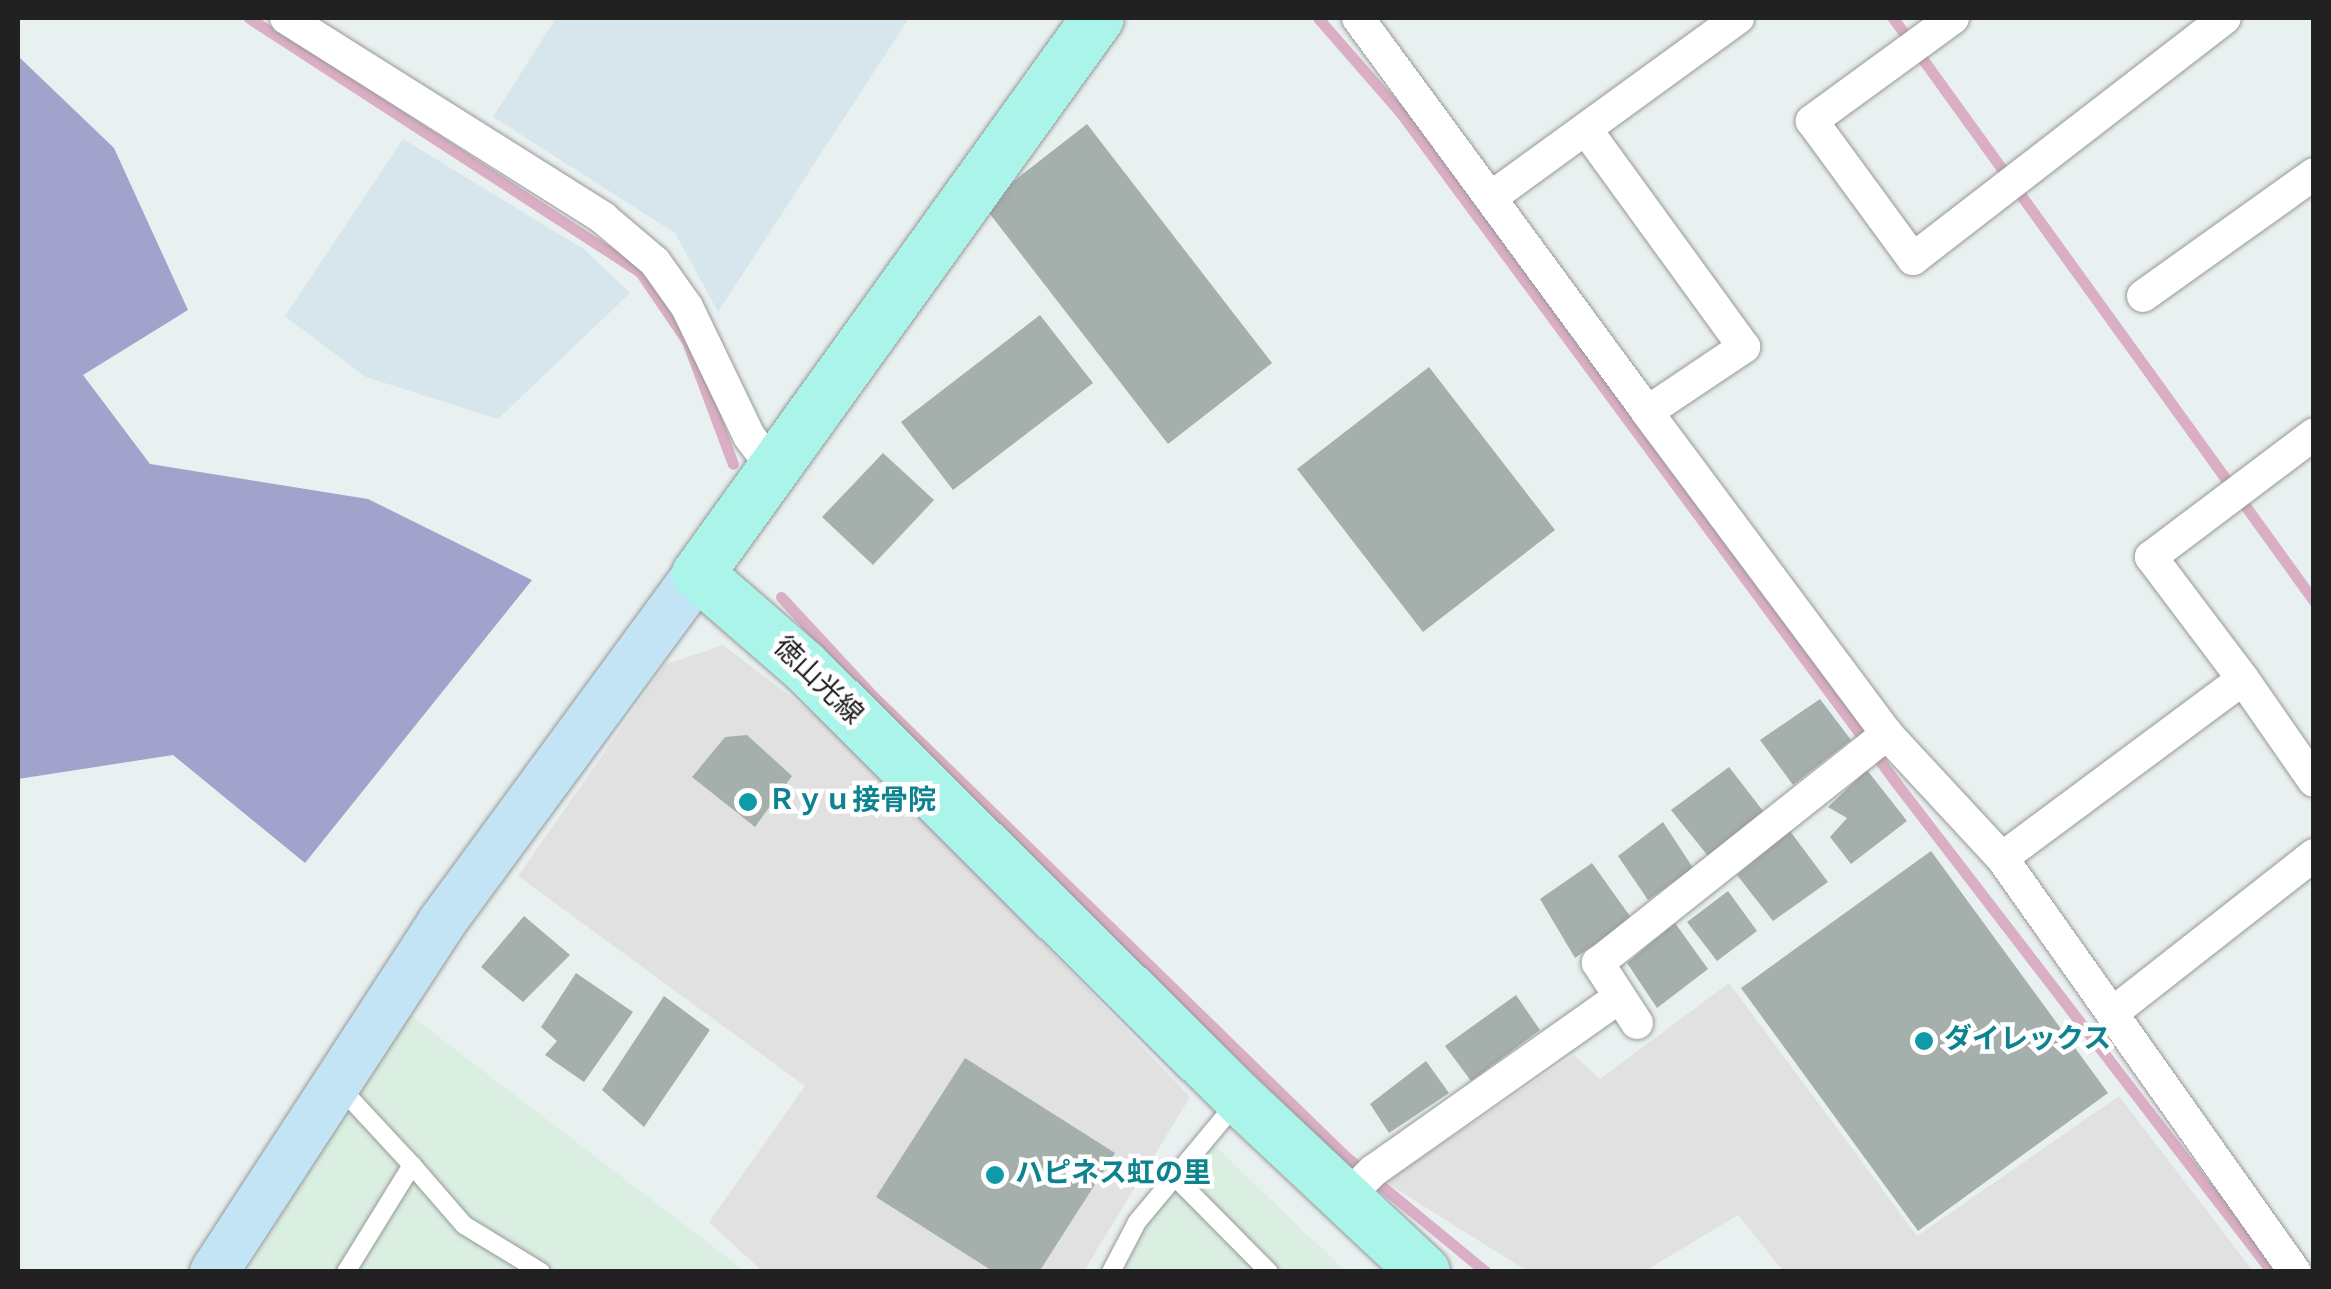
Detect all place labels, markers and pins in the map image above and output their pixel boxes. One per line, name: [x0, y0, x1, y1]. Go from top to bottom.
place label: Ｒｙｕ接骨院: [768, 785, 936, 819]
marker: Ｒｙｕ接骨院: [737, 791, 759, 813]
place label: ダイレックス: [1944, 1024, 2112, 1058]
marker: ダイレックス: [1913, 1030, 1935, 1052]
place label: ハピネス虹の里: [1015, 1158, 1211, 1192]
marker: ハピネス虹の里: [984, 1164, 1006, 1186]

